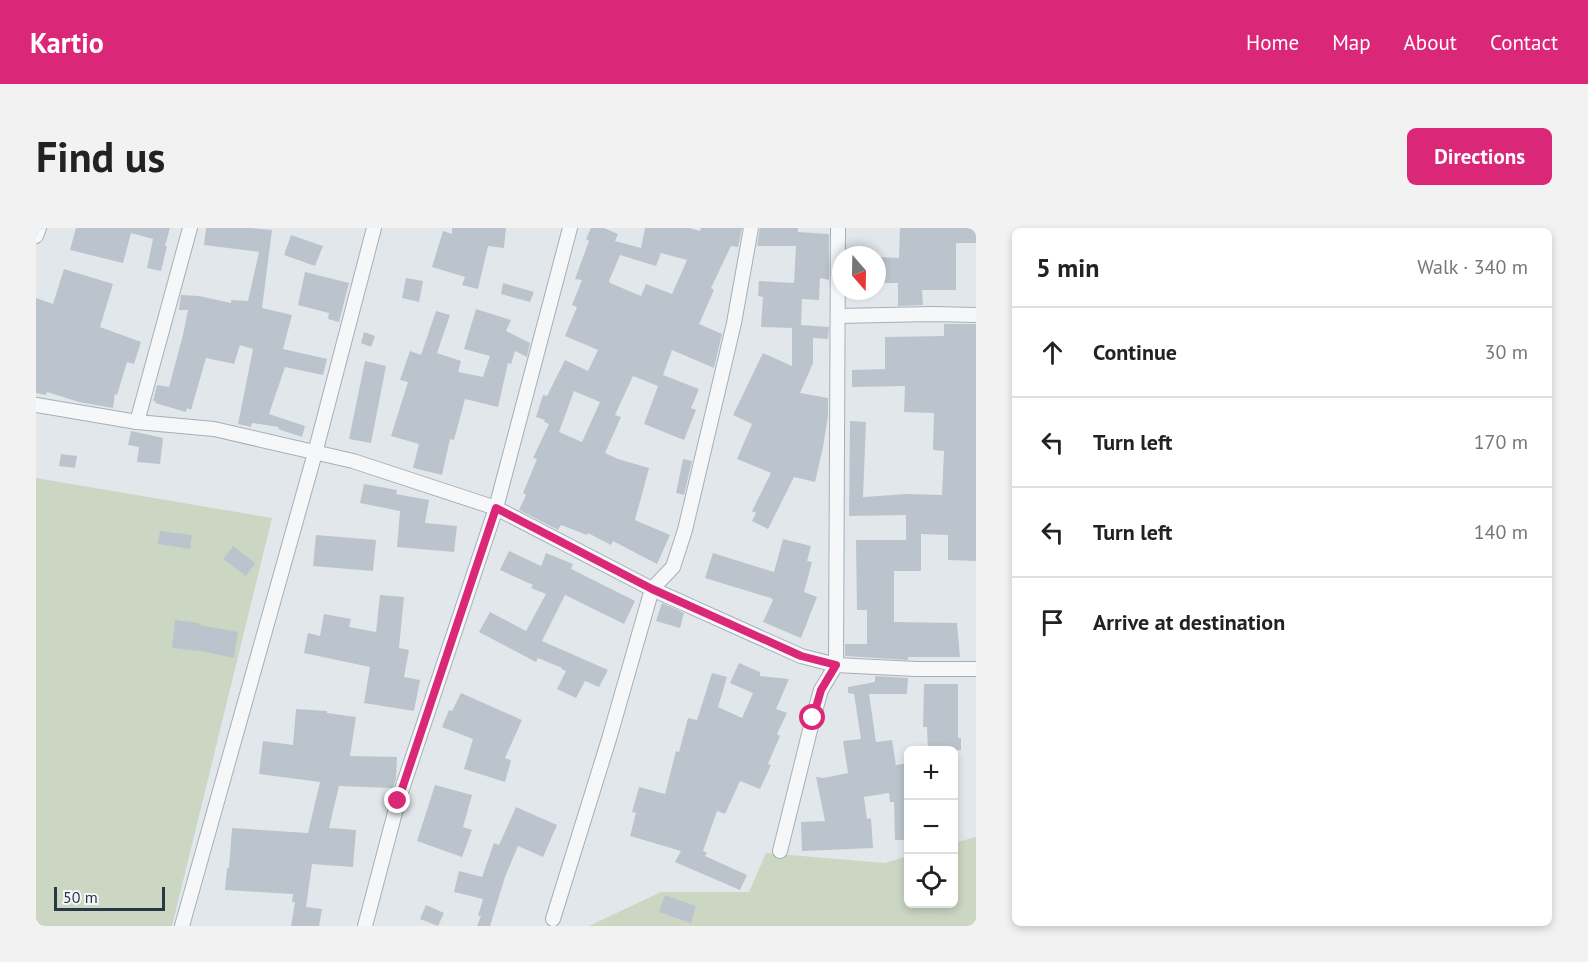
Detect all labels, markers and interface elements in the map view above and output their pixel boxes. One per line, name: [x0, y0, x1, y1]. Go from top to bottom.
text: Kartio: [30, 24, 104, 61]
text: Home: [1246, 29, 1299, 56]
text: Map: [1332, 29, 1371, 56]
text: About: [1404, 29, 1457, 56]
text: Contact: [1490, 29, 1558, 56]
button: Directions: [1407, 128, 1552, 185]
text: Find us: [36, 129, 165, 184]
north arrow: [832, 246, 886, 300]
text: 5 min: [1036, 251, 1099, 284]
text: Walk · 340 m: [1417, 254, 1528, 280]
icon: ahead: [1036, 336, 1069, 369]
text: Continue: [1093, 338, 1177, 366]
text: 30 m: [1485, 339, 1528, 365]
icon: left: [1036, 426, 1069, 459]
text: Turn left: [1093, 428, 1173, 456]
text: 170 m: [1474, 429, 1528, 455]
icon: left: [1036, 516, 1069, 549]
text: Turn left: [1093, 518, 1173, 546]
text: 140 m: [1474, 519, 1528, 545]
icon: arrive: [1036, 606, 1069, 639]
text: Arrive at destination: [1093, 608, 1285, 636]
route start: [799, 704, 825, 730]
map controls: [904, 746, 958, 908]
button: +: [904, 746, 958, 800]
route end: [384, 787, 410, 813]
button: −: [904, 800, 958, 854]
button: locate: [904, 854, 958, 908]
scale bar: [54, 884, 165, 912]
text: 50 m: [63, 887, 98, 907]

